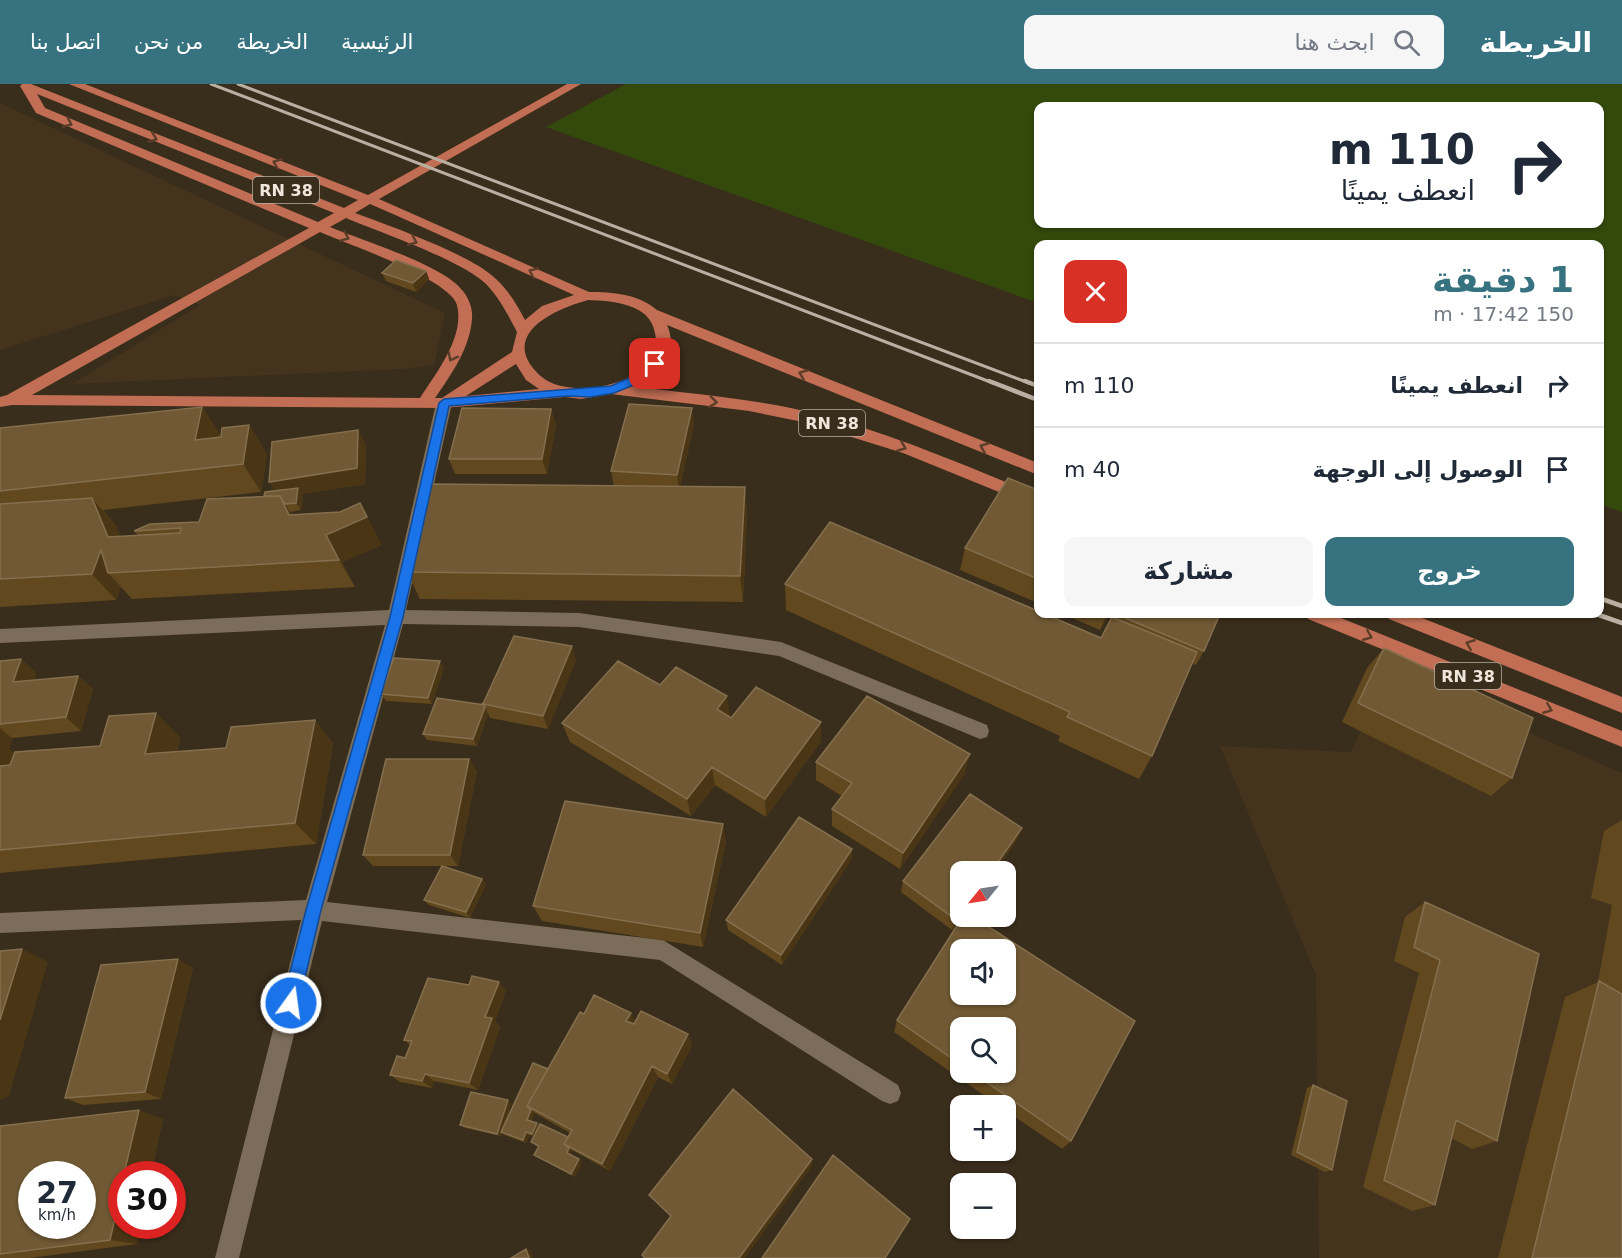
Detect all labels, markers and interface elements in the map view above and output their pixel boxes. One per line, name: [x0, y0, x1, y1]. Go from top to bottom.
search box: [1024, 15, 1444, 69]
icon: search: [1390, 26, 1423, 59]
text: الخريطة: [1480, 26, 1592, 59]
text: اتصل بنا: [30, 30, 101, 54]
text: من نحن: [134, 30, 203, 54]
text: الخريطة: [236, 30, 308, 54]
text: الرئيسية: [341, 30, 413, 54]
text: ابحث هنا: [1295, 30, 1375, 55]
one-way arrow: [61, 116, 72, 128]
text: 110 m: [1329, 125, 1475, 174]
icon: right: [1496, 126, 1574, 204]
one-way arrow: [147, 131, 158, 143]
one-way arrow: [272, 158, 283, 170]
text: انعطف يمينًا: [1341, 175, 1475, 206]
road number: RN 38: [253, 177, 319, 203]
one-way arrow: [338, 230, 349, 242]
one-way arrow: [406, 234, 417, 246]
text: 1 دقيقة: [1432, 259, 1574, 300]
button: close: [1064, 260, 1127, 323]
one-way arrow: [529, 267, 540, 279]
text: 150 m · 17:42: [1433, 302, 1574, 326]
pin: [629, 338, 680, 389]
icon: arrive: [638, 347, 671, 380]
one-way arrow: [448, 351, 459, 361]
one-way arrow: [798, 369, 809, 381]
icon: right: [1541, 369, 1574, 402]
text: 110 m: [1064, 373, 1134, 398]
text: انعطف يمينًا: [1390, 373, 1523, 398]
one-way arrow: [709, 396, 718, 408]
road number: RN 38: [799, 410, 865, 436]
one-way arrow: [896, 440, 907, 452]
one-way arrow: [979, 442, 990, 454]
icon: arrive: [1541, 453, 1574, 486]
text: 40 m: [1064, 457, 1120, 482]
text: الوصول إلى الوجهة: [1313, 457, 1523, 482]
button: مشاركة: [1064, 537, 1313, 606]
button: خروج: [1325, 537, 1574, 606]
one-way arrow: [1362, 628, 1373, 641]
one-way arrow: [1466, 639, 1477, 651]
road number: RN 38: [1435, 663, 1501, 689]
one-way arrow: [1542, 702, 1553, 714]
north arrow: [950, 861, 1016, 927]
map controls: [950, 861, 1016, 1239]
button: sound: [950, 939, 1016, 1005]
position arrow: [259, 971, 323, 1035]
button: search: [950, 1017, 1016, 1083]
button: +: [950, 1095, 1016, 1161]
speed limit sign: 30: [108, 1161, 186, 1239]
button: −: [950, 1173, 1016, 1239]
text: 27: [36, 1175, 78, 1210]
text: km/h: [38, 1206, 76, 1224]

